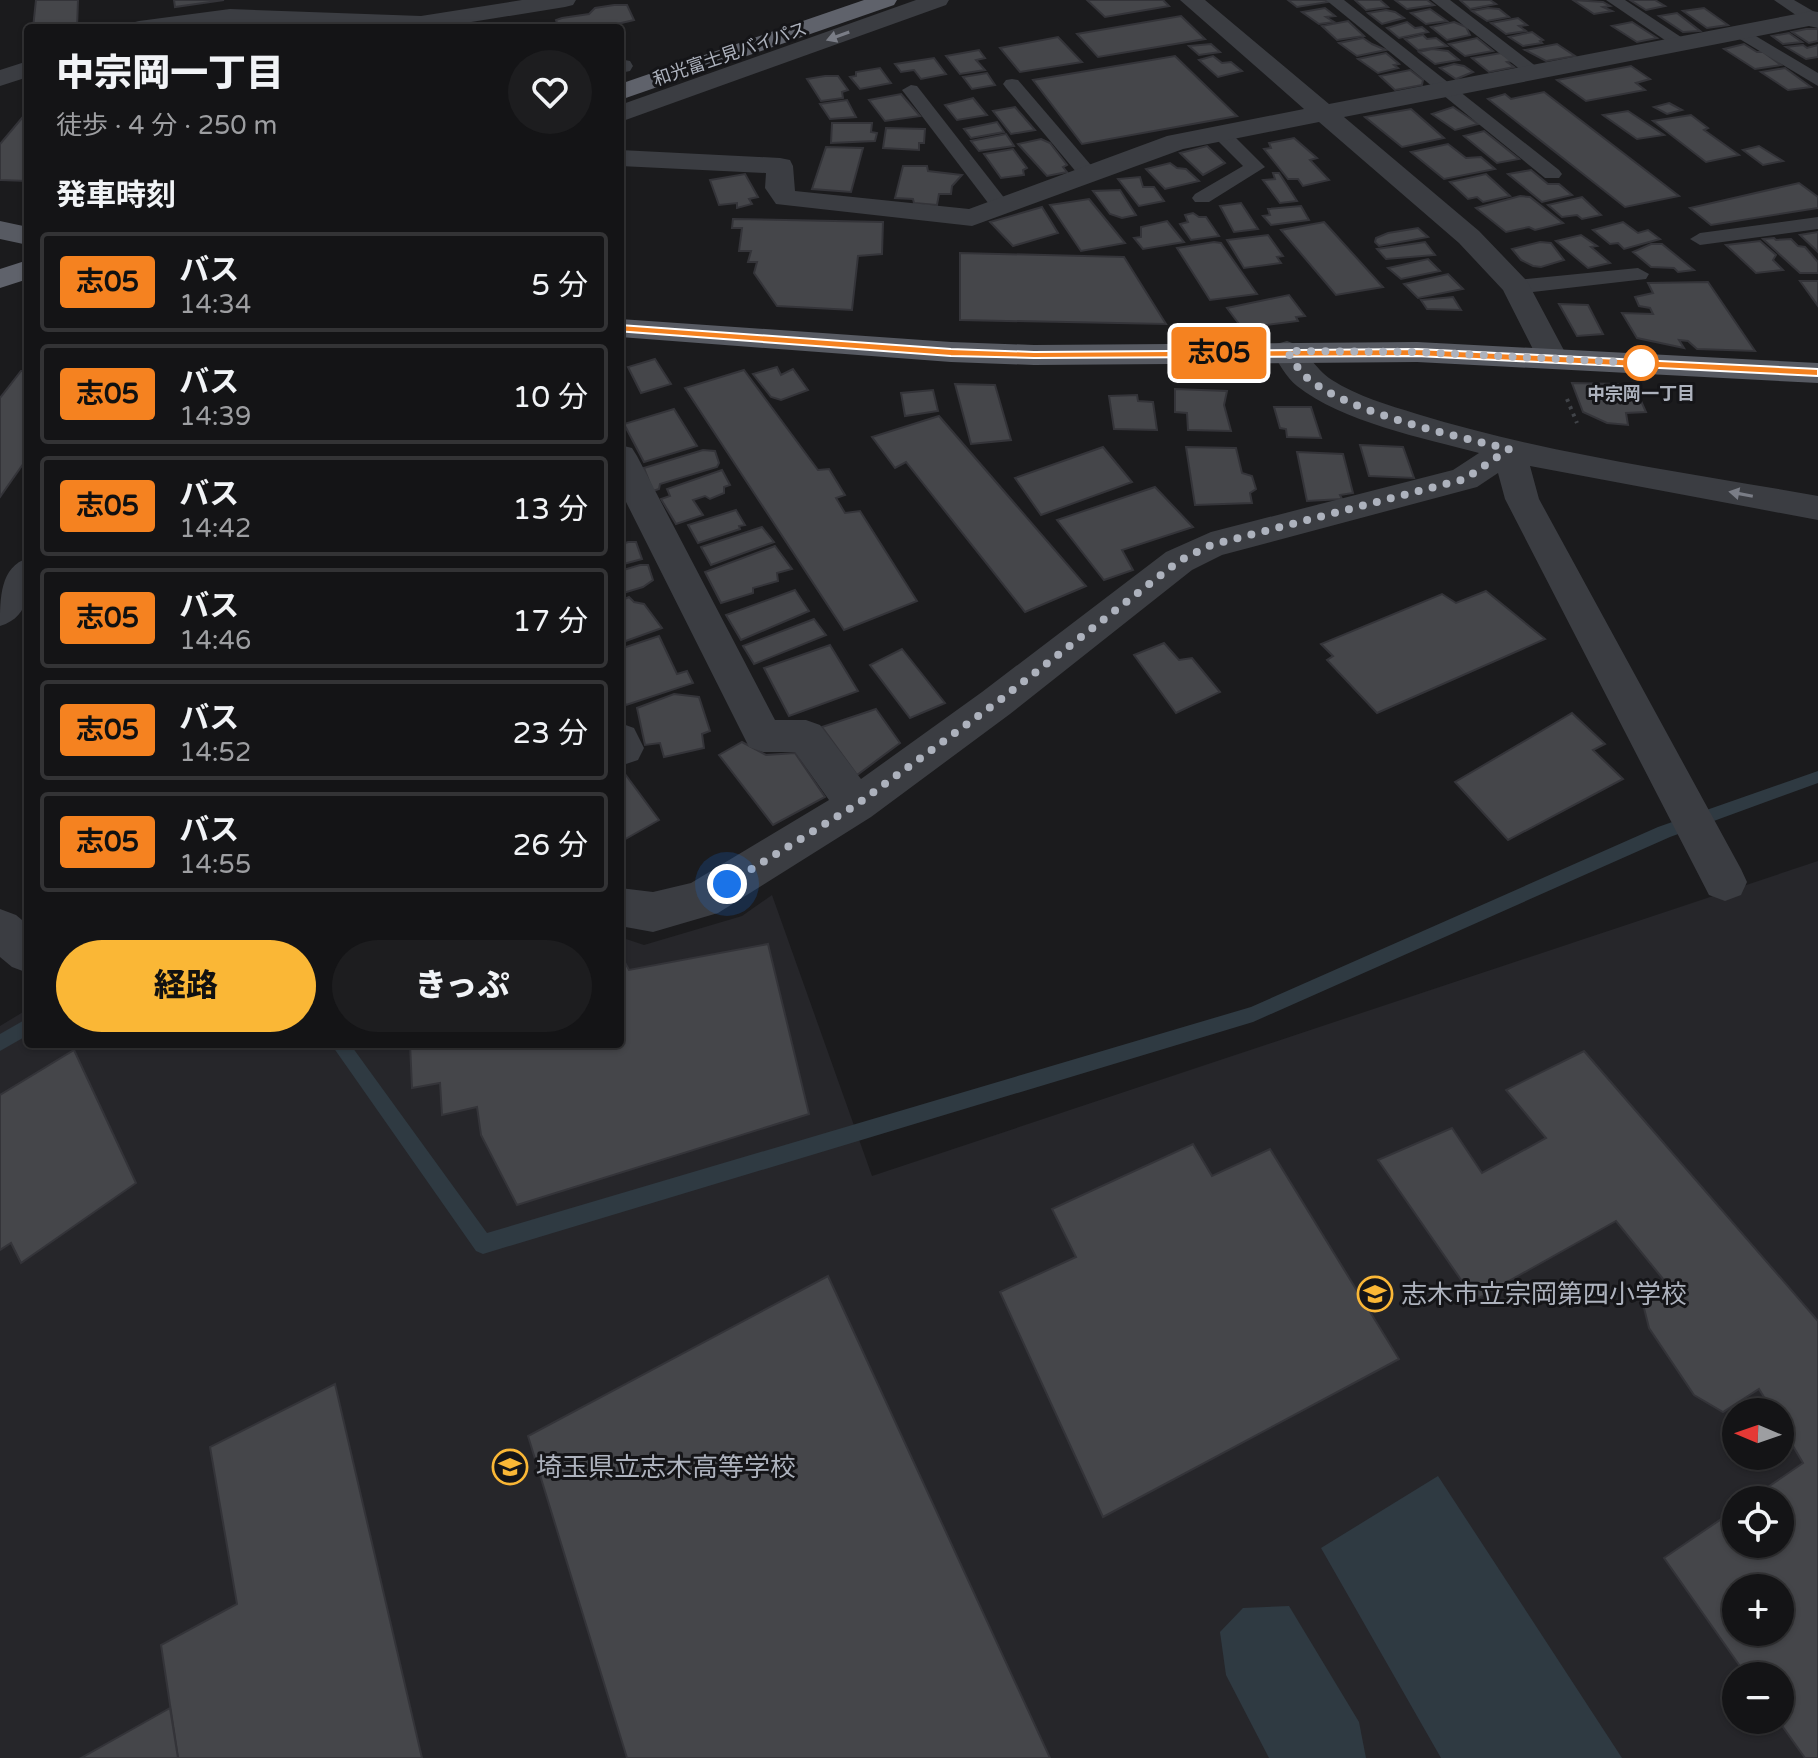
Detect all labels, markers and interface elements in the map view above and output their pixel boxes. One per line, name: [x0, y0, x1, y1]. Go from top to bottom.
street label: 和光富士見バイパス: [650, 17, 810, 91]
one-way arrow: [826, 30, 850, 43]
button: heart: [508, 50, 592, 134]
text: 中宗岡一丁目: [56, 51, 284, 97]
text: 徒歩 · 4 分 · 250 m: [56, 110, 277, 141]
text: 発車時刻: [56, 177, 176, 214]
text: バス: [179, 252, 239, 289]
text: 志05: [76, 265, 139, 299]
text: 5 分: [531, 267, 588, 304]
text: 14:34: [179, 289, 251, 320]
line badge: 志05: [1173, 327, 1265, 379]
text: 志05: [1187, 336, 1251, 370]
marker: 中宗岡一丁目: [1624, 346, 1658, 380]
text: バス: [179, 364, 239, 401]
text: 志05: [76, 377, 139, 411]
text: 10 分: [513, 379, 588, 416]
place label: 中宗岡一丁目: [1587, 383, 1695, 405]
text: 14:39: [179, 401, 251, 432]
text: バス: [179, 476, 239, 513]
one-way arrow: [1729, 487, 1754, 499]
text: 志05: [76, 489, 139, 523]
text: 13 分: [513, 491, 588, 528]
text: 14:42: [179, 513, 251, 544]
text: バス: [179, 588, 239, 625]
text: 志05: [76, 601, 139, 635]
text: 17 分: [513, 603, 588, 640]
text: 14:46: [179, 625, 251, 656]
text: バス: [179, 700, 239, 737]
text: 志05: [76, 713, 139, 747]
text: 23 分: [513, 715, 588, 752]
text: 14:52: [179, 737, 251, 768]
text: バス: [179, 812, 239, 849]
text: 志05: [76, 825, 139, 859]
text: 26 分: [513, 827, 588, 864]
text: 14:55: [179, 849, 251, 880]
your location: [707, 864, 747, 904]
button: 経路: [56, 940, 316, 1032]
button: きっぷ: [332, 940, 592, 1032]
school or university icon: 志木市立宗岡第四小学校: [1356, 1275, 1394, 1313]
place label: 志木市立宗岡第四小学校: [1401, 1279, 1687, 1310]
north arrow: [1722, 1398, 1794, 1470]
map controls: [1722, 1398, 1794, 1734]
school or university icon: 埼玉県立志木高等学校: [491, 1448, 529, 1486]
place label: 埼玉県立志木高等学校: [536, 1452, 796, 1483]
button: locate: [1722, 1486, 1794, 1558]
button: +: [1722, 1574, 1794, 1646]
button: −: [1722, 1662, 1794, 1734]

